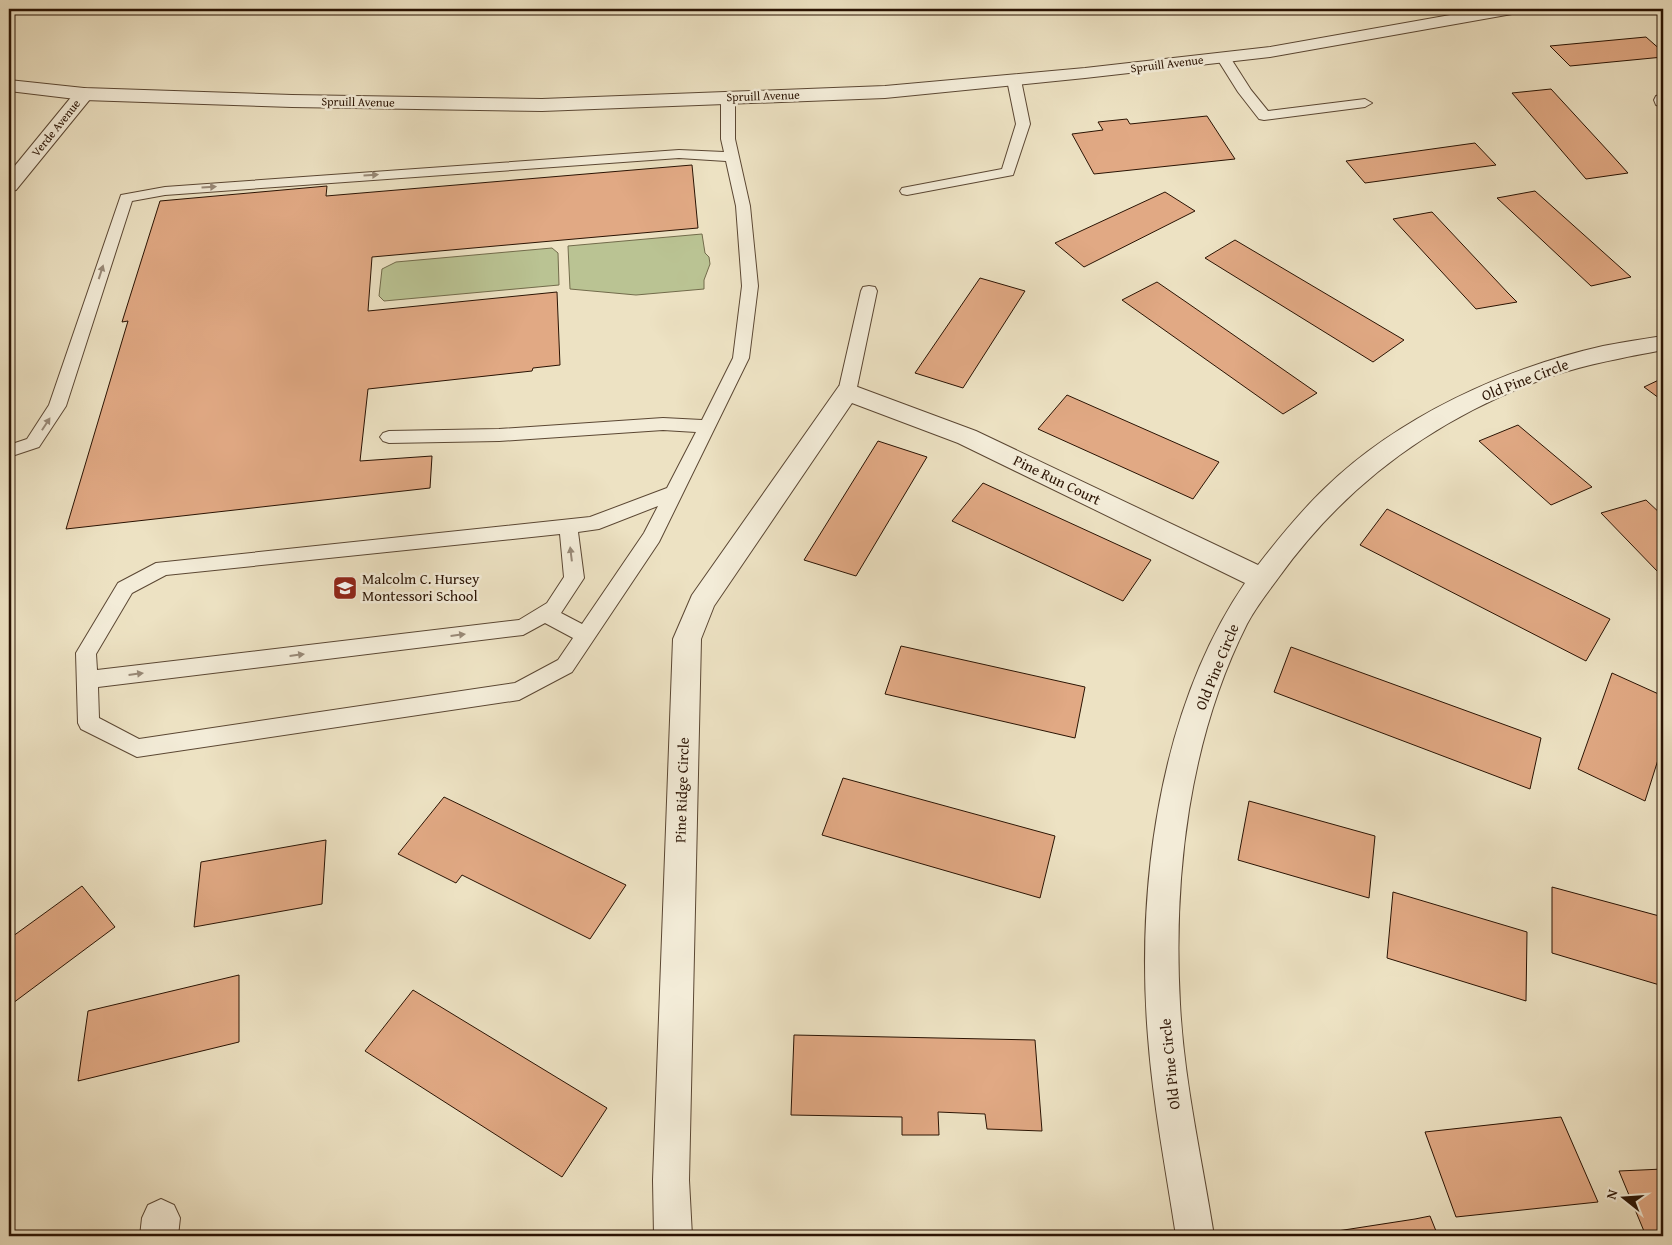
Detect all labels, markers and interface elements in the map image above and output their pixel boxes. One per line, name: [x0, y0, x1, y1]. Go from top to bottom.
street label: Spruill Avenue: [1129, 51, 1205, 76]
street label: Spruill Avenue: [726, 86, 800, 105]
street label: Spruill Avenue: [321, 92, 395, 111]
street label: Verde Avenue: [27, 95, 84, 160]
one-way arrow: [364, 171, 380, 179]
one-way arrow: [202, 183, 218, 191]
one-way arrow: [98, 264, 106, 279]
street label: Old Pine Circle: [1478, 353, 1571, 406]
one-way arrow: [41, 417, 50, 431]
street label: Pine Run Court: [1010, 449, 1105, 510]
one-way arrow: [567, 545, 575, 561]
place label: Malcolm C. Hursey Montessori School: [362, 568, 480, 606]
school or university icon: Malcolm C. Hursey Montessori School: [332, 575, 358, 601]
street label: Old Pine Circle: [1190, 620, 1243, 713]
one-way arrow: [451, 631, 467, 639]
one-way arrow: [289, 651, 305, 659]
one-way arrow: [128, 670, 144, 678]
street label: Pine Ridge Circle: [669, 737, 694, 843]
street label: Old Pine Circle: [1154, 1017, 1185, 1111]
north arrow: [1600, 1172, 1650, 1222]
text: N: [1601, 1186, 1623, 1202]

